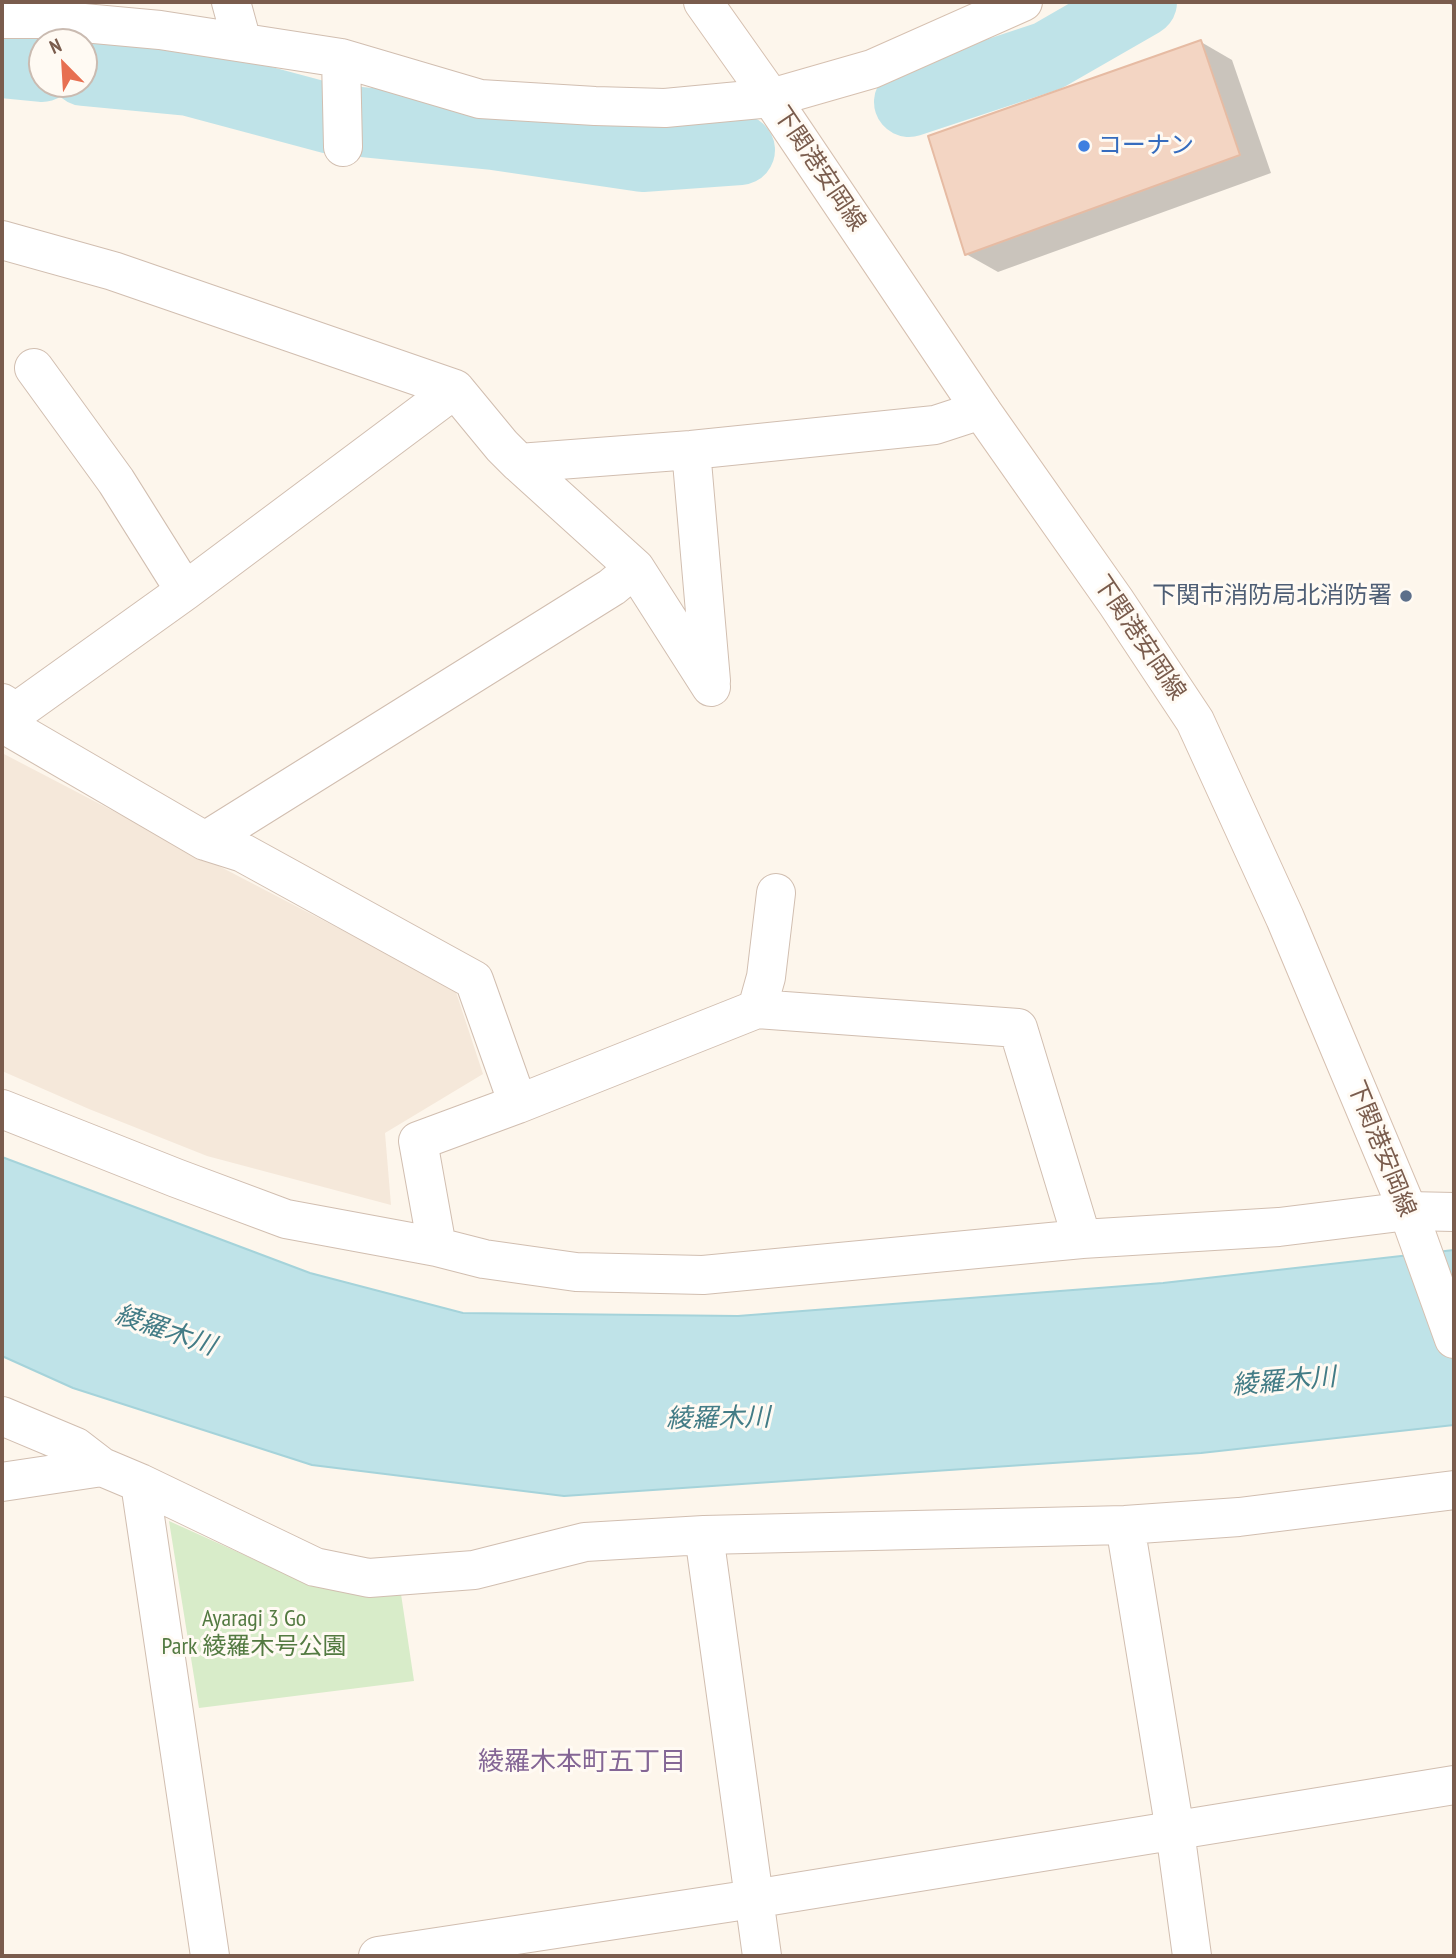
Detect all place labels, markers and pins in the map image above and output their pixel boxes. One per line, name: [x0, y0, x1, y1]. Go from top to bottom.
place label: コーナン: [1098, 132, 1194, 160]
marker: コーナン: [1076, 138, 1092, 154]
place label: 下関市消防局北消防署: [1152, 582, 1392, 610]
marker: 下関市消防局北消防署: [1398, 588, 1414, 604]

